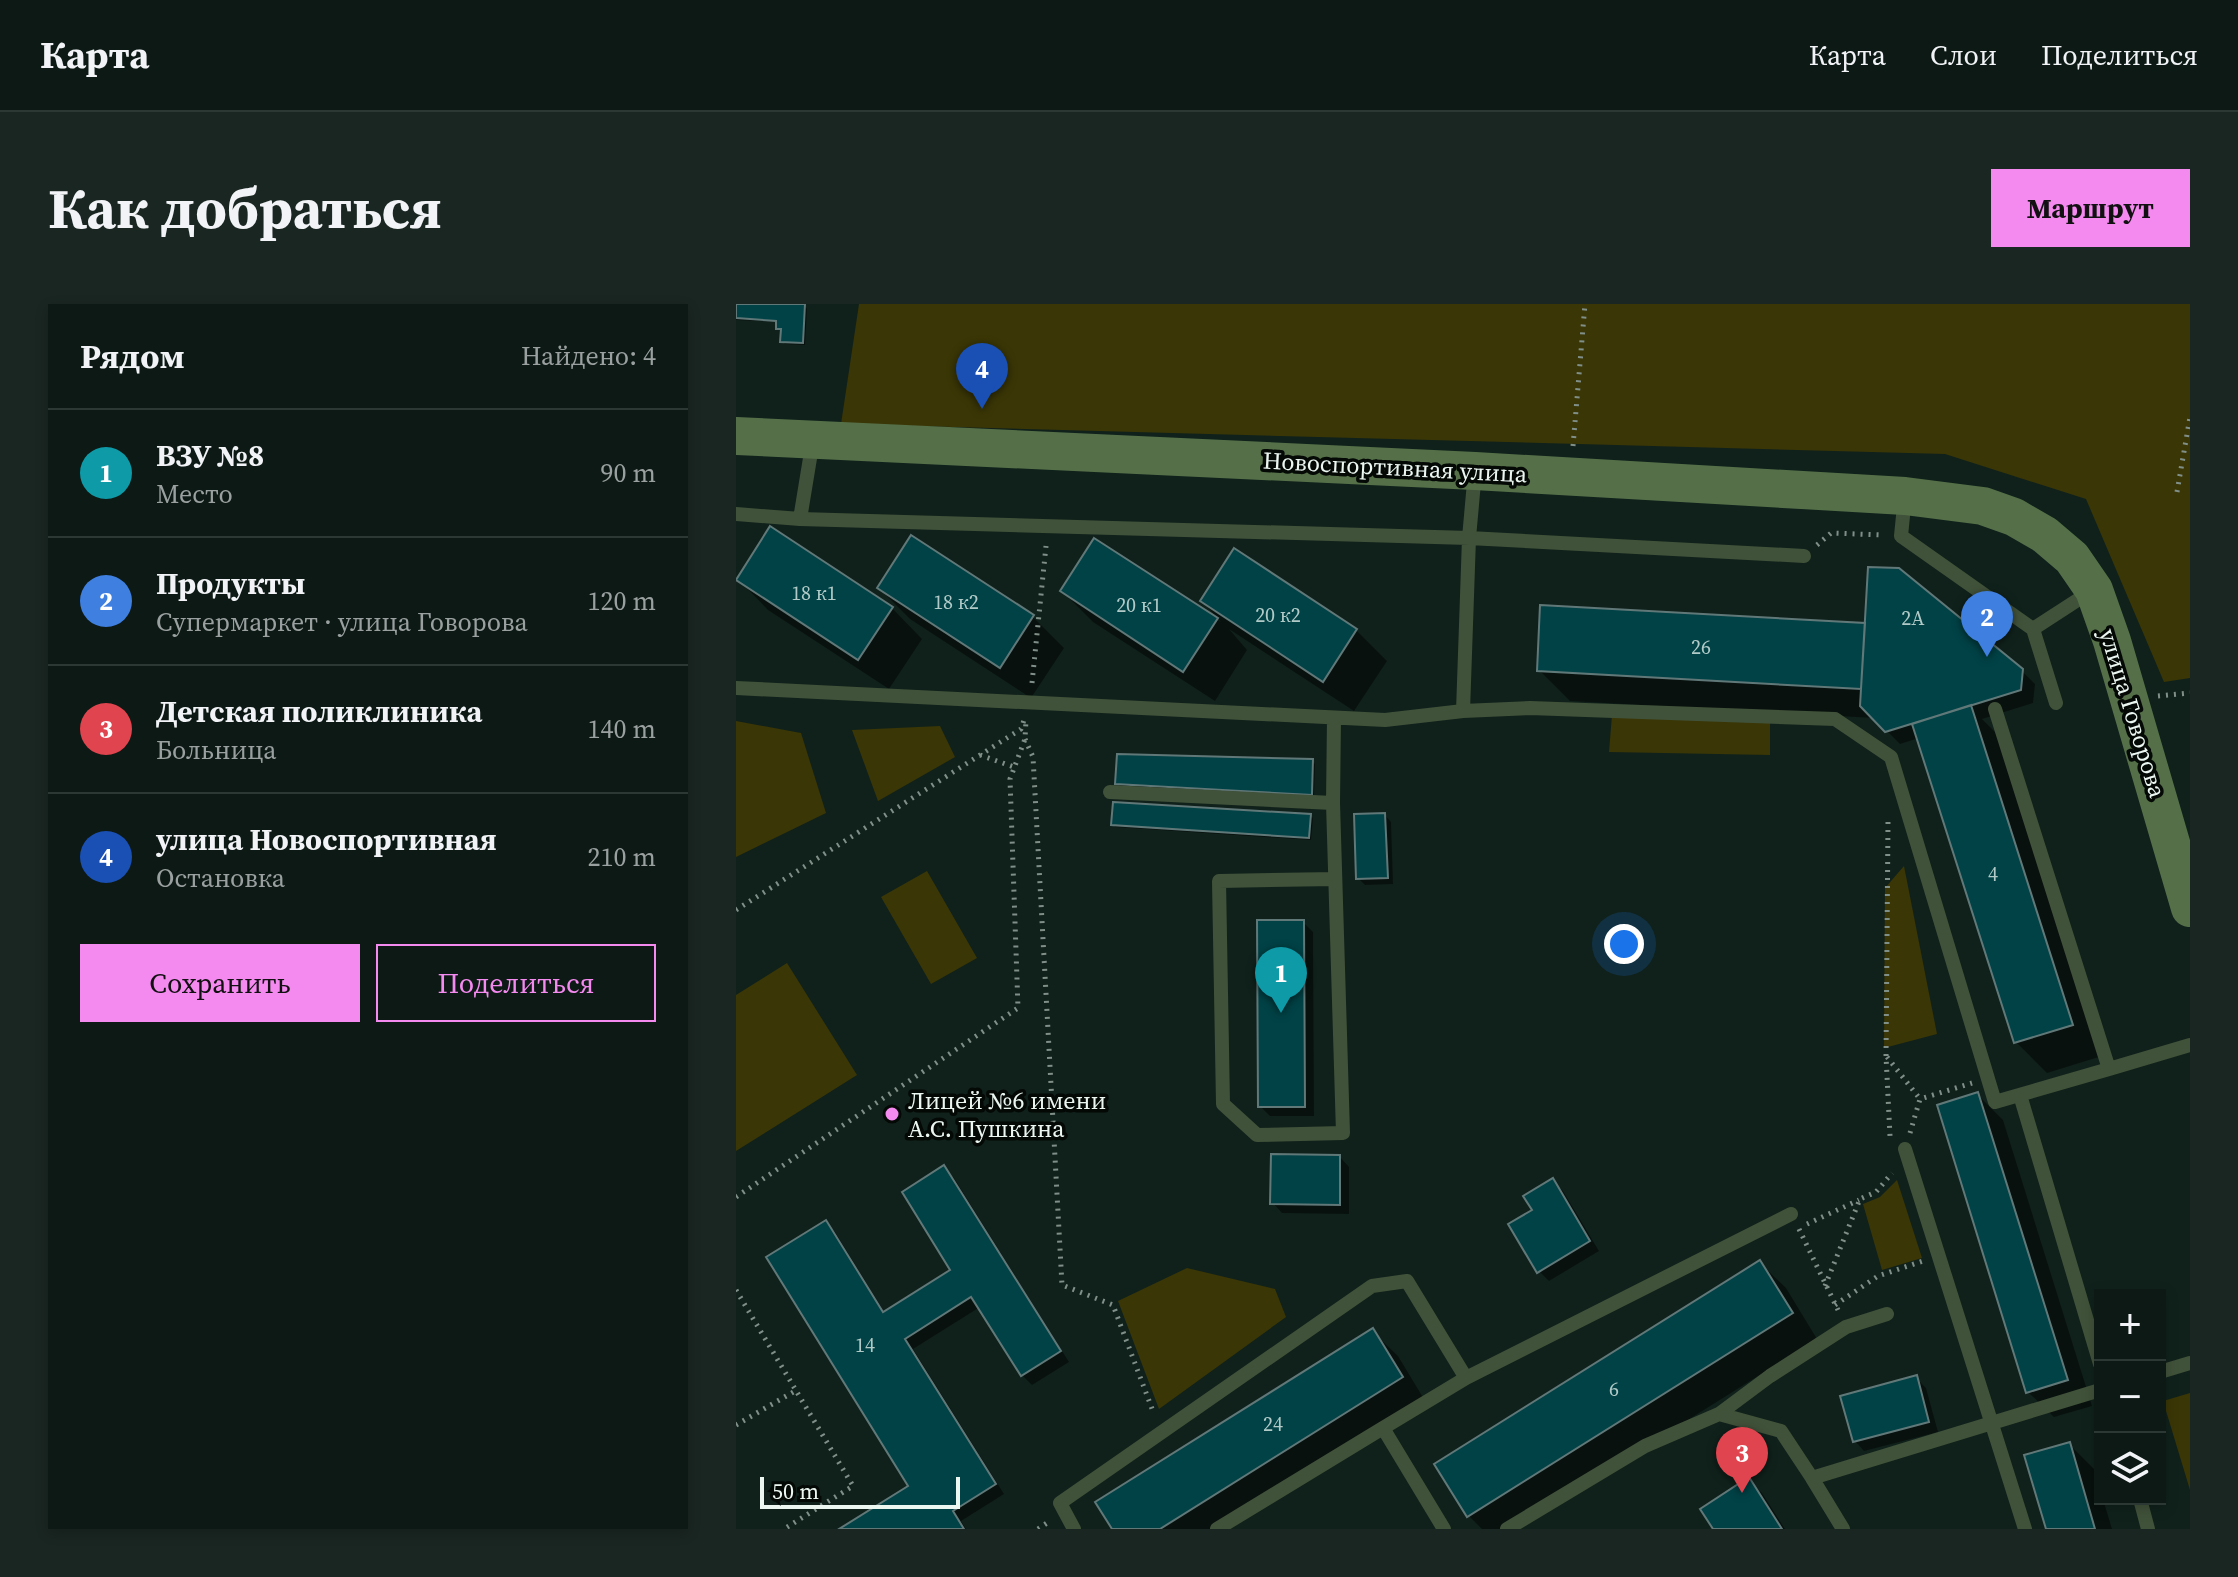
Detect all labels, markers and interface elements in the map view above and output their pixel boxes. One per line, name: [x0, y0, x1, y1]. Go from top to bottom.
text: Карта: [40, 29, 149, 81]
text: Карта: [1809, 36, 1886, 74]
text: Слои: [1930, 36, 1997, 74]
text: Поделиться: [2041, 36, 2198, 74]
button: Маршрут: [1991, 169, 2190, 247]
text: Как добраться: [48, 170, 442, 247]
text: Рядом: [80, 333, 185, 379]
text: Найдено: 4: [521, 338, 656, 374]
pin: 4: [956, 343, 1008, 409]
text: ВЗУ №8: [156, 435, 264, 476]
street label: Новоспортивная улица: [1262, 444, 1529, 490]
text: 1: [99, 455, 113, 491]
text: 90 m: [601, 455, 656, 491]
text: Место: [156, 476, 233, 512]
text: Продукты: [156, 563, 305, 604]
house number: 18 к1: [791, 579, 837, 607]
text: 2: [99, 583, 113, 619]
text: 120 m: [588, 583, 656, 619]
house number: 18 к2: [933, 588, 979, 616]
house number: 20 к1: [1116, 591, 1162, 619]
pin: 2: [1961, 591, 2013, 657]
house number: 20 к2: [1255, 601, 1301, 629]
text: Супермаркет · улица Говорова: [156, 604, 528, 640]
house number: 2А: [1901, 604, 1925, 632]
street label: улица Говорова: [2092, 624, 2175, 802]
house number: 26: [1691, 633, 1711, 661]
text: Детская поликлиника: [156, 691, 482, 732]
text: 3: [99, 711, 113, 747]
text: 140 m: [588, 711, 656, 747]
text: Больница: [156, 732, 277, 768]
text: улица Новоспортивная: [156, 819, 497, 860]
text: 4: [99, 839, 113, 875]
text: 210 m: [588, 839, 656, 875]
text: Остановка: [156, 860, 285, 896]
house number: 4: [1988, 860, 1998, 888]
your location: [1604, 924, 1644, 964]
button: Сохранить: [80, 944, 360, 1022]
button: Поделиться: [376, 944, 656, 1022]
pin: 1: [1255, 947, 1307, 1013]
place label: Лицей №6 имени А.С. Пушкина: [908, 1084, 1106, 1145]
marker: Лицей №6 имени А.С. Пушкина: [883, 1105, 901, 1123]
map controls: [2094, 1289, 2166, 1505]
button: +: [2094, 1289, 2166, 1361]
house number: 14: [855, 1331, 875, 1359]
button: −: [2094, 1361, 2166, 1433]
house number: 6: [1609, 1375, 1619, 1403]
house number: 24: [1263, 1410, 1283, 1438]
pin: 3: [1716, 1427, 1768, 1493]
button: layers: [2094, 1433, 2166, 1505]
scale bar: [760, 1473, 960, 1509]
text: 50 m: [772, 1476, 819, 1506]

